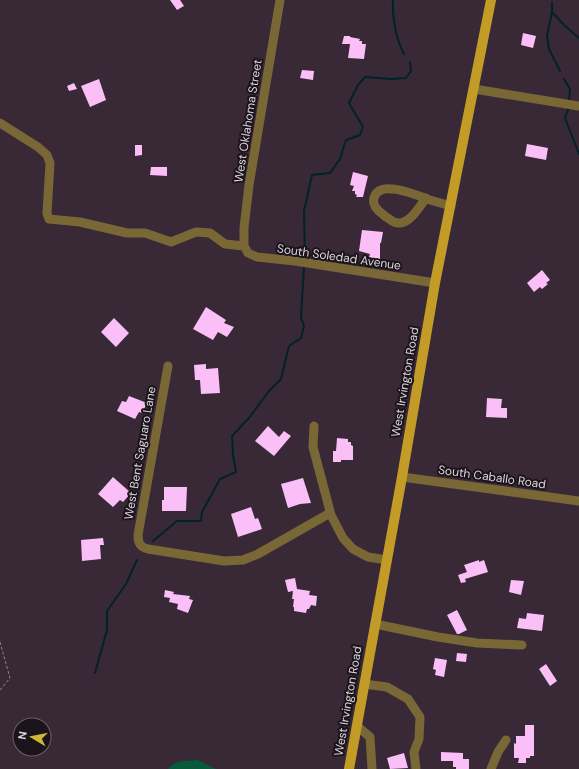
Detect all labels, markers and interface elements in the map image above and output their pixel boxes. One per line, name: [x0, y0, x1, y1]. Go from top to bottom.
street label: West Oklahoma Street: [230, 58, 266, 184]
street label: South Soledad Avenue: [276, 240, 402, 274]
street label: West Irvington Road: [387, 326, 423, 438]
street label: West Bent Saguaro Lane: [120, 385, 160, 521]
street label: South Caballo Road: [437, 462, 547, 492]
street label: West Irvington Road: [330, 645, 366, 757]
north arrow: [12, 717, 52, 757]
text: N: [15, 730, 30, 740]

